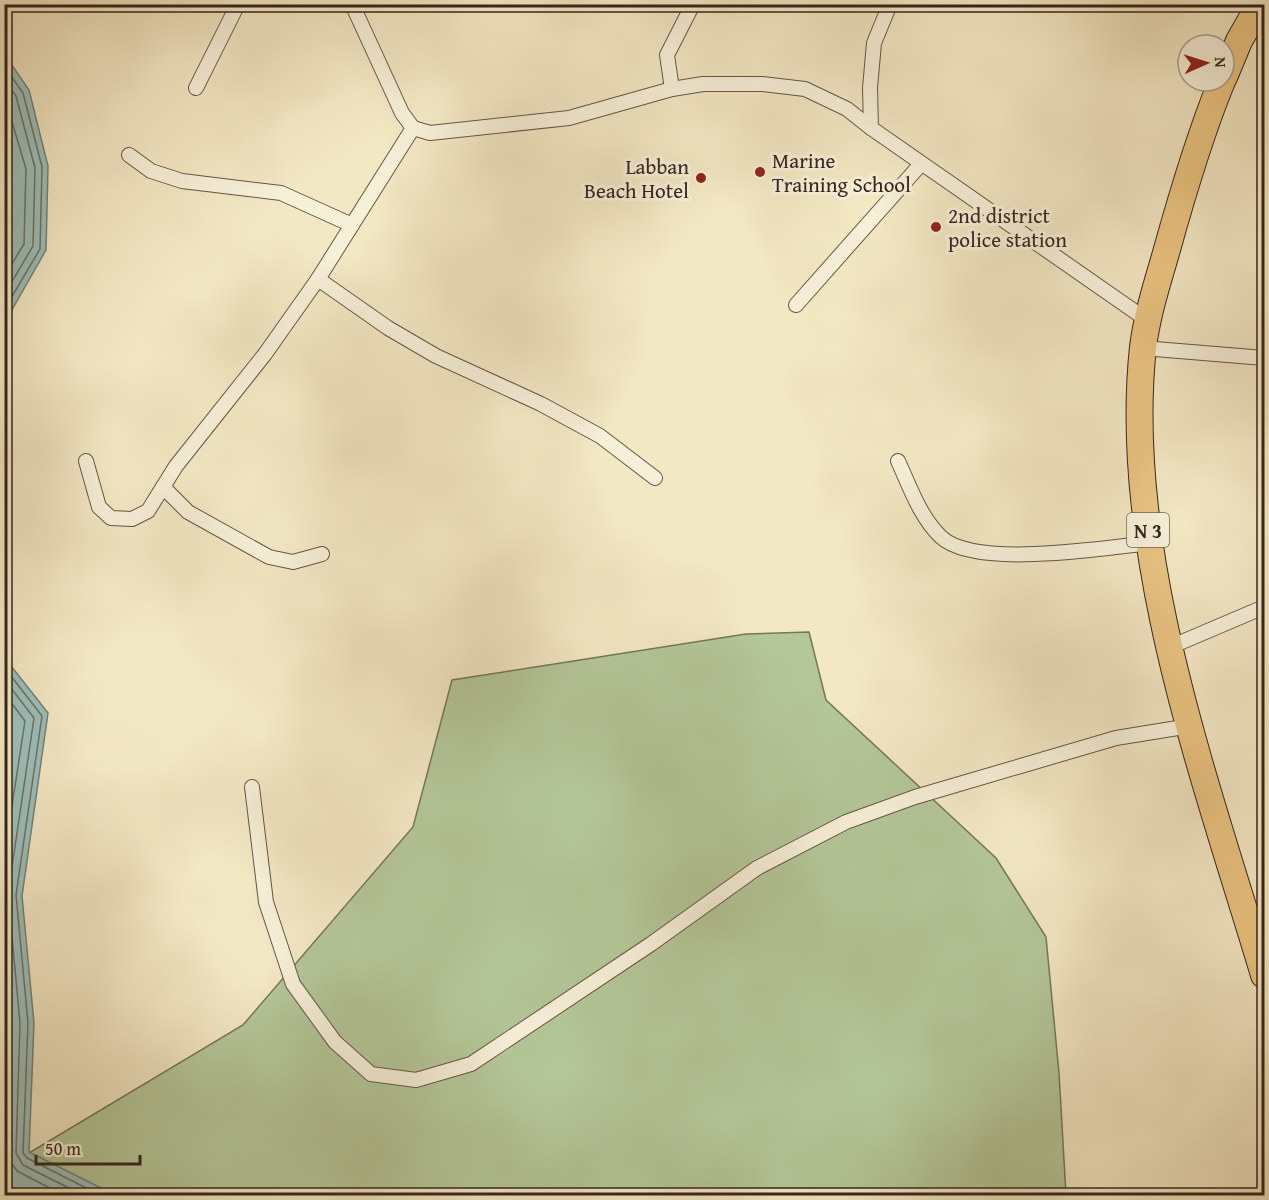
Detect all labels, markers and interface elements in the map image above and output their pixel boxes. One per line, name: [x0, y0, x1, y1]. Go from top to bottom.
north arrow: [1176, 33, 1236, 93]
text: N: [1209, 56, 1233, 68]
place label: Marine Training School: [772, 145, 911, 200]
place label: Labban Beach Hotel: [584, 151, 689, 206]
marker: Marine Training School: [753, 165, 767, 179]
marker: Labban Beach Hotel: [694, 171, 708, 185]
place label: 2nd district police station: [948, 200, 1067, 255]
marker: 2nd district police station: [929, 220, 943, 234]
road number: N 3: [1127, 513, 1169, 547]
scale bar: [36, 1128, 140, 1166]
text: 50 m: [45, 1135, 81, 1162]

